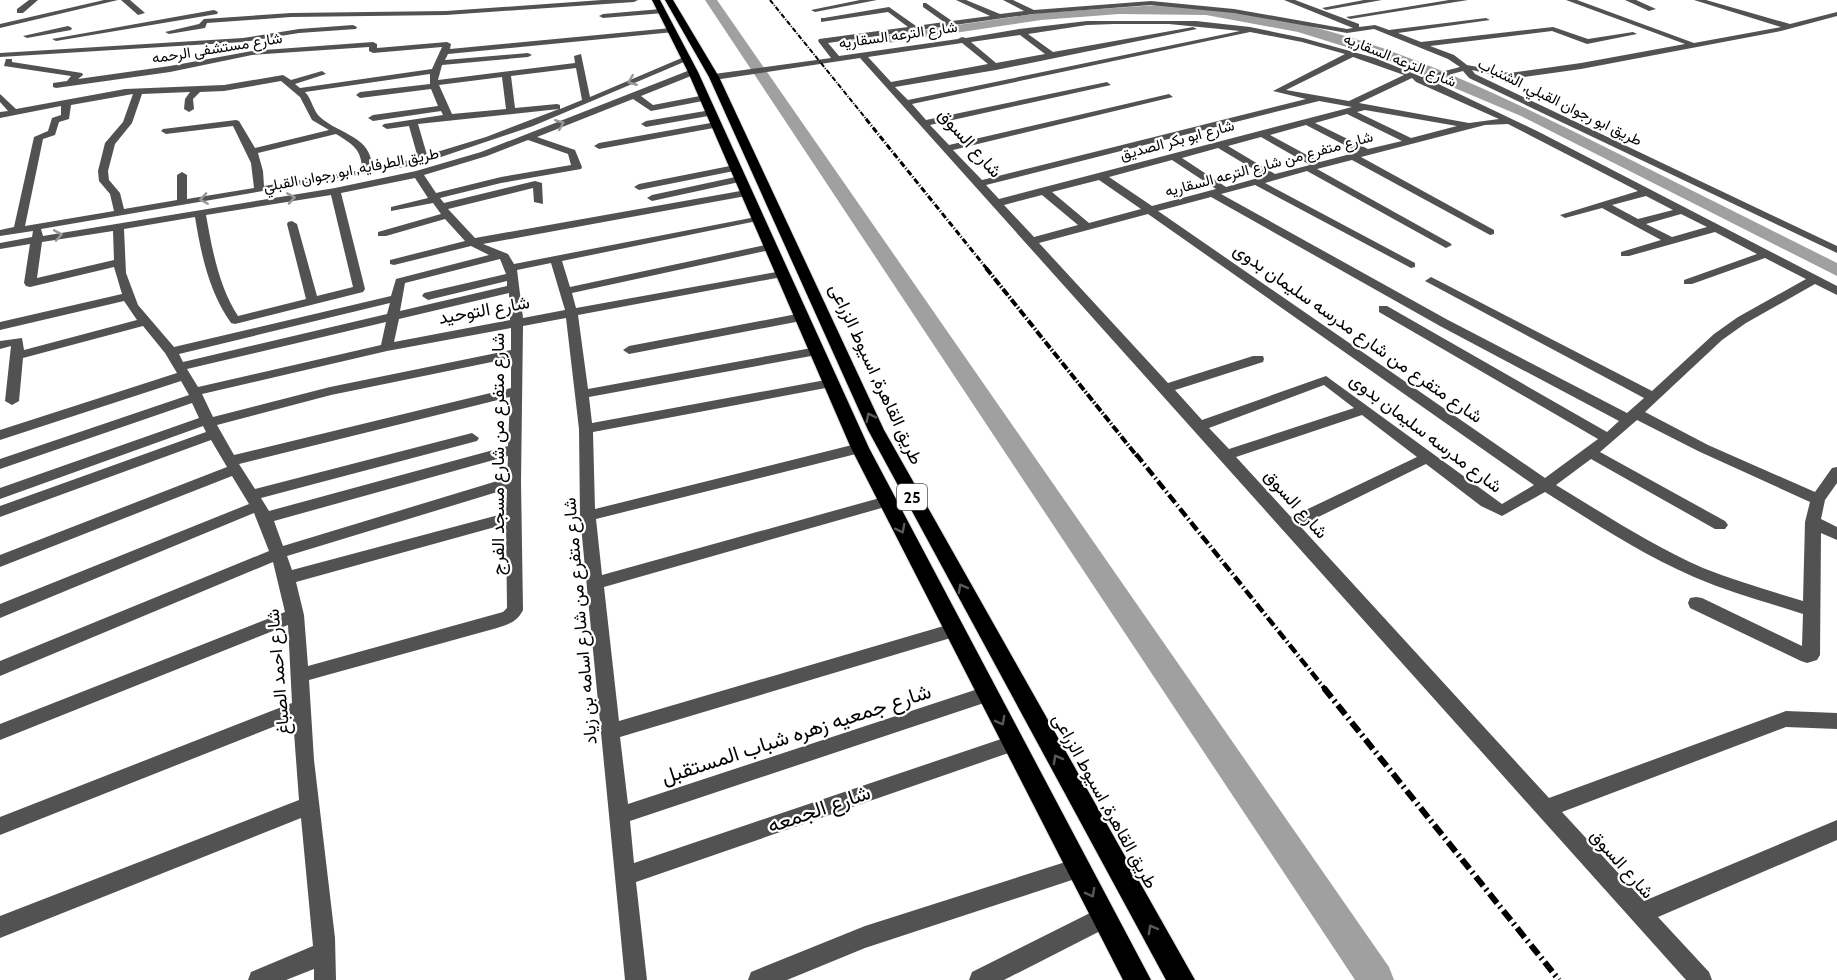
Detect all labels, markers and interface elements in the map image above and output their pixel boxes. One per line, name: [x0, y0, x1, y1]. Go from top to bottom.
street label: شارع الترعه السقاريه: [837, 18, 959, 54]
street label: شارع مستشفى الرحمه: [151, 29, 284, 69]
street label: شارع الترعه السقاريه: [1340, 29, 1459, 93]
street label: طريق ابو رجوان القبلي, الشنباب: [1473, 54, 1645, 153]
one-way arrow: [628, 74, 639, 86]
street label: شارع السوق: [933, 104, 1007, 183]
street label: شارع ابو بكر الصديق: [1118, 116, 1237, 166]
one-way arrow: [554, 119, 564, 132]
street label: شارع متفرع من شارع الترعه السقاريه: [1163, 127, 1376, 202]
street label: طريق الطرفايه, ابو رجوان القبلي: [262, 144, 441, 200]
one-way arrow: [199, 192, 209, 205]
one-way arrow: [287, 192, 296, 204]
one-way arrow: [53, 230, 62, 242]
street label: شارع متفرع من شارع مدرسه سليمان بدوى: [1229, 238, 1487, 429]
street label: طريق القاهرة, اسيوط الزراعى: [824, 280, 928, 468]
street label: شارع التوحيد: [437, 291, 532, 330]
street label: شارع متفرع من شارع مسجد الفرج: [487, 333, 510, 575]
street label: شارع مدرسه سليمان بدوى: [1345, 369, 1507, 498]
one-way arrow: [865, 412, 877, 423]
street label: شارع السوق: [1259, 465, 1333, 544]
road number: 25: [897, 484, 927, 510]
street label: شارع متفرع من شارع اسامه بن زياد: [558, 497, 603, 745]
one-way arrow: [894, 523, 906, 534]
one-way arrow: [958, 584, 970, 594]
street label: شارع احمد الصباغ: [262, 608, 295, 736]
street label: شارع جمعيه زهره شباب المستقبل: [658, 678, 935, 791]
street label: طريق القاهرة, اسيوط الزراعى: [1048, 709, 1162, 893]
one-way arrow: [994, 714, 1005, 725]
one-way arrow: [1053, 754, 1064, 765]
street label: شارع الجمعه: [764, 779, 874, 840]
street label: شارع السوق: [1585, 825, 1659, 904]
one-way arrow: [1084, 887, 1095, 898]
one-way arrow: [1148, 925, 1159, 935]

